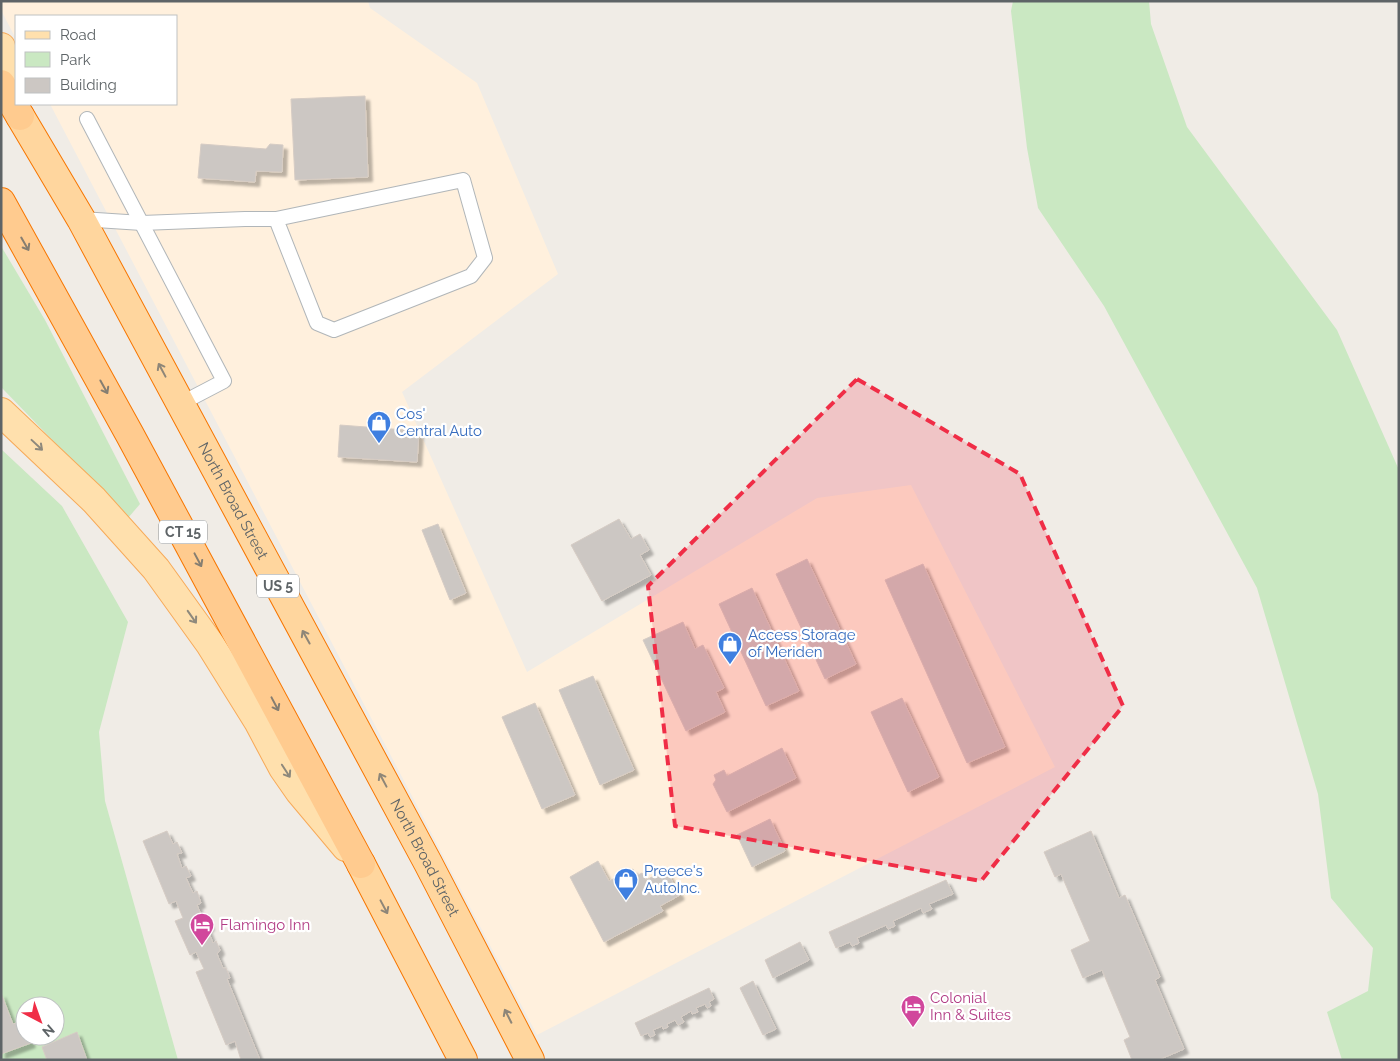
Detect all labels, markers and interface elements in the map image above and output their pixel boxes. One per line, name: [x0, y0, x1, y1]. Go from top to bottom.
legend: [15, 15, 178, 105]
text: Road: [60, 26, 96, 44]
text: Park: [60, 51, 91, 69]
text: Building: [60, 76, 117, 94]
one-way arrow: [21, 237, 31, 251]
one-way arrow: [157, 363, 167, 378]
one-way arrow: [99, 379, 109, 394]
place label: Cos' Central Auto: [396, 405, 482, 440]
shop icon: Cos' Central Auto: [366, 410, 392, 444]
one-way arrow: [31, 439, 43, 451]
street label: North Broad Street: [194, 439, 272, 563]
road number: CT 15: [159, 520, 207, 544]
one-way arrow: [193, 553, 203, 568]
road number: US 5: [257, 574, 299, 598]
one-way arrow: [187, 610, 197, 624]
place label: Access Storage of Meriden: [748, 626, 856, 661]
one-way arrow: [300, 630, 310, 644]
shop icon: Access Storage of Meriden: [717, 631, 743, 665]
one-way arrow: [270, 696, 280, 711]
one-way arrow: [280, 764, 291, 778]
one-way arrow: [378, 772, 388, 787]
street label: North Broad Street: [386, 796, 463, 919]
place label: Preece's AutoInc.: [644, 862, 703, 897]
shop icon: Preece's AutoInc.: [613, 867, 639, 901]
one-way arrow: [380, 899, 390, 914]
hotel icon: Flamingo Inn: [189, 912, 215, 946]
place label: Flamingo Inn: [220, 916, 310, 934]
place label: Colonial Inn & Suites: [930, 989, 1011, 1024]
hotel icon: Colonial Inn & Suites: [900, 994, 926, 1028]
north arrow: [15, 996, 65, 1046]
one-way arrow: [503, 1009, 512, 1024]
text: N: [39, 1021, 58, 1040]

